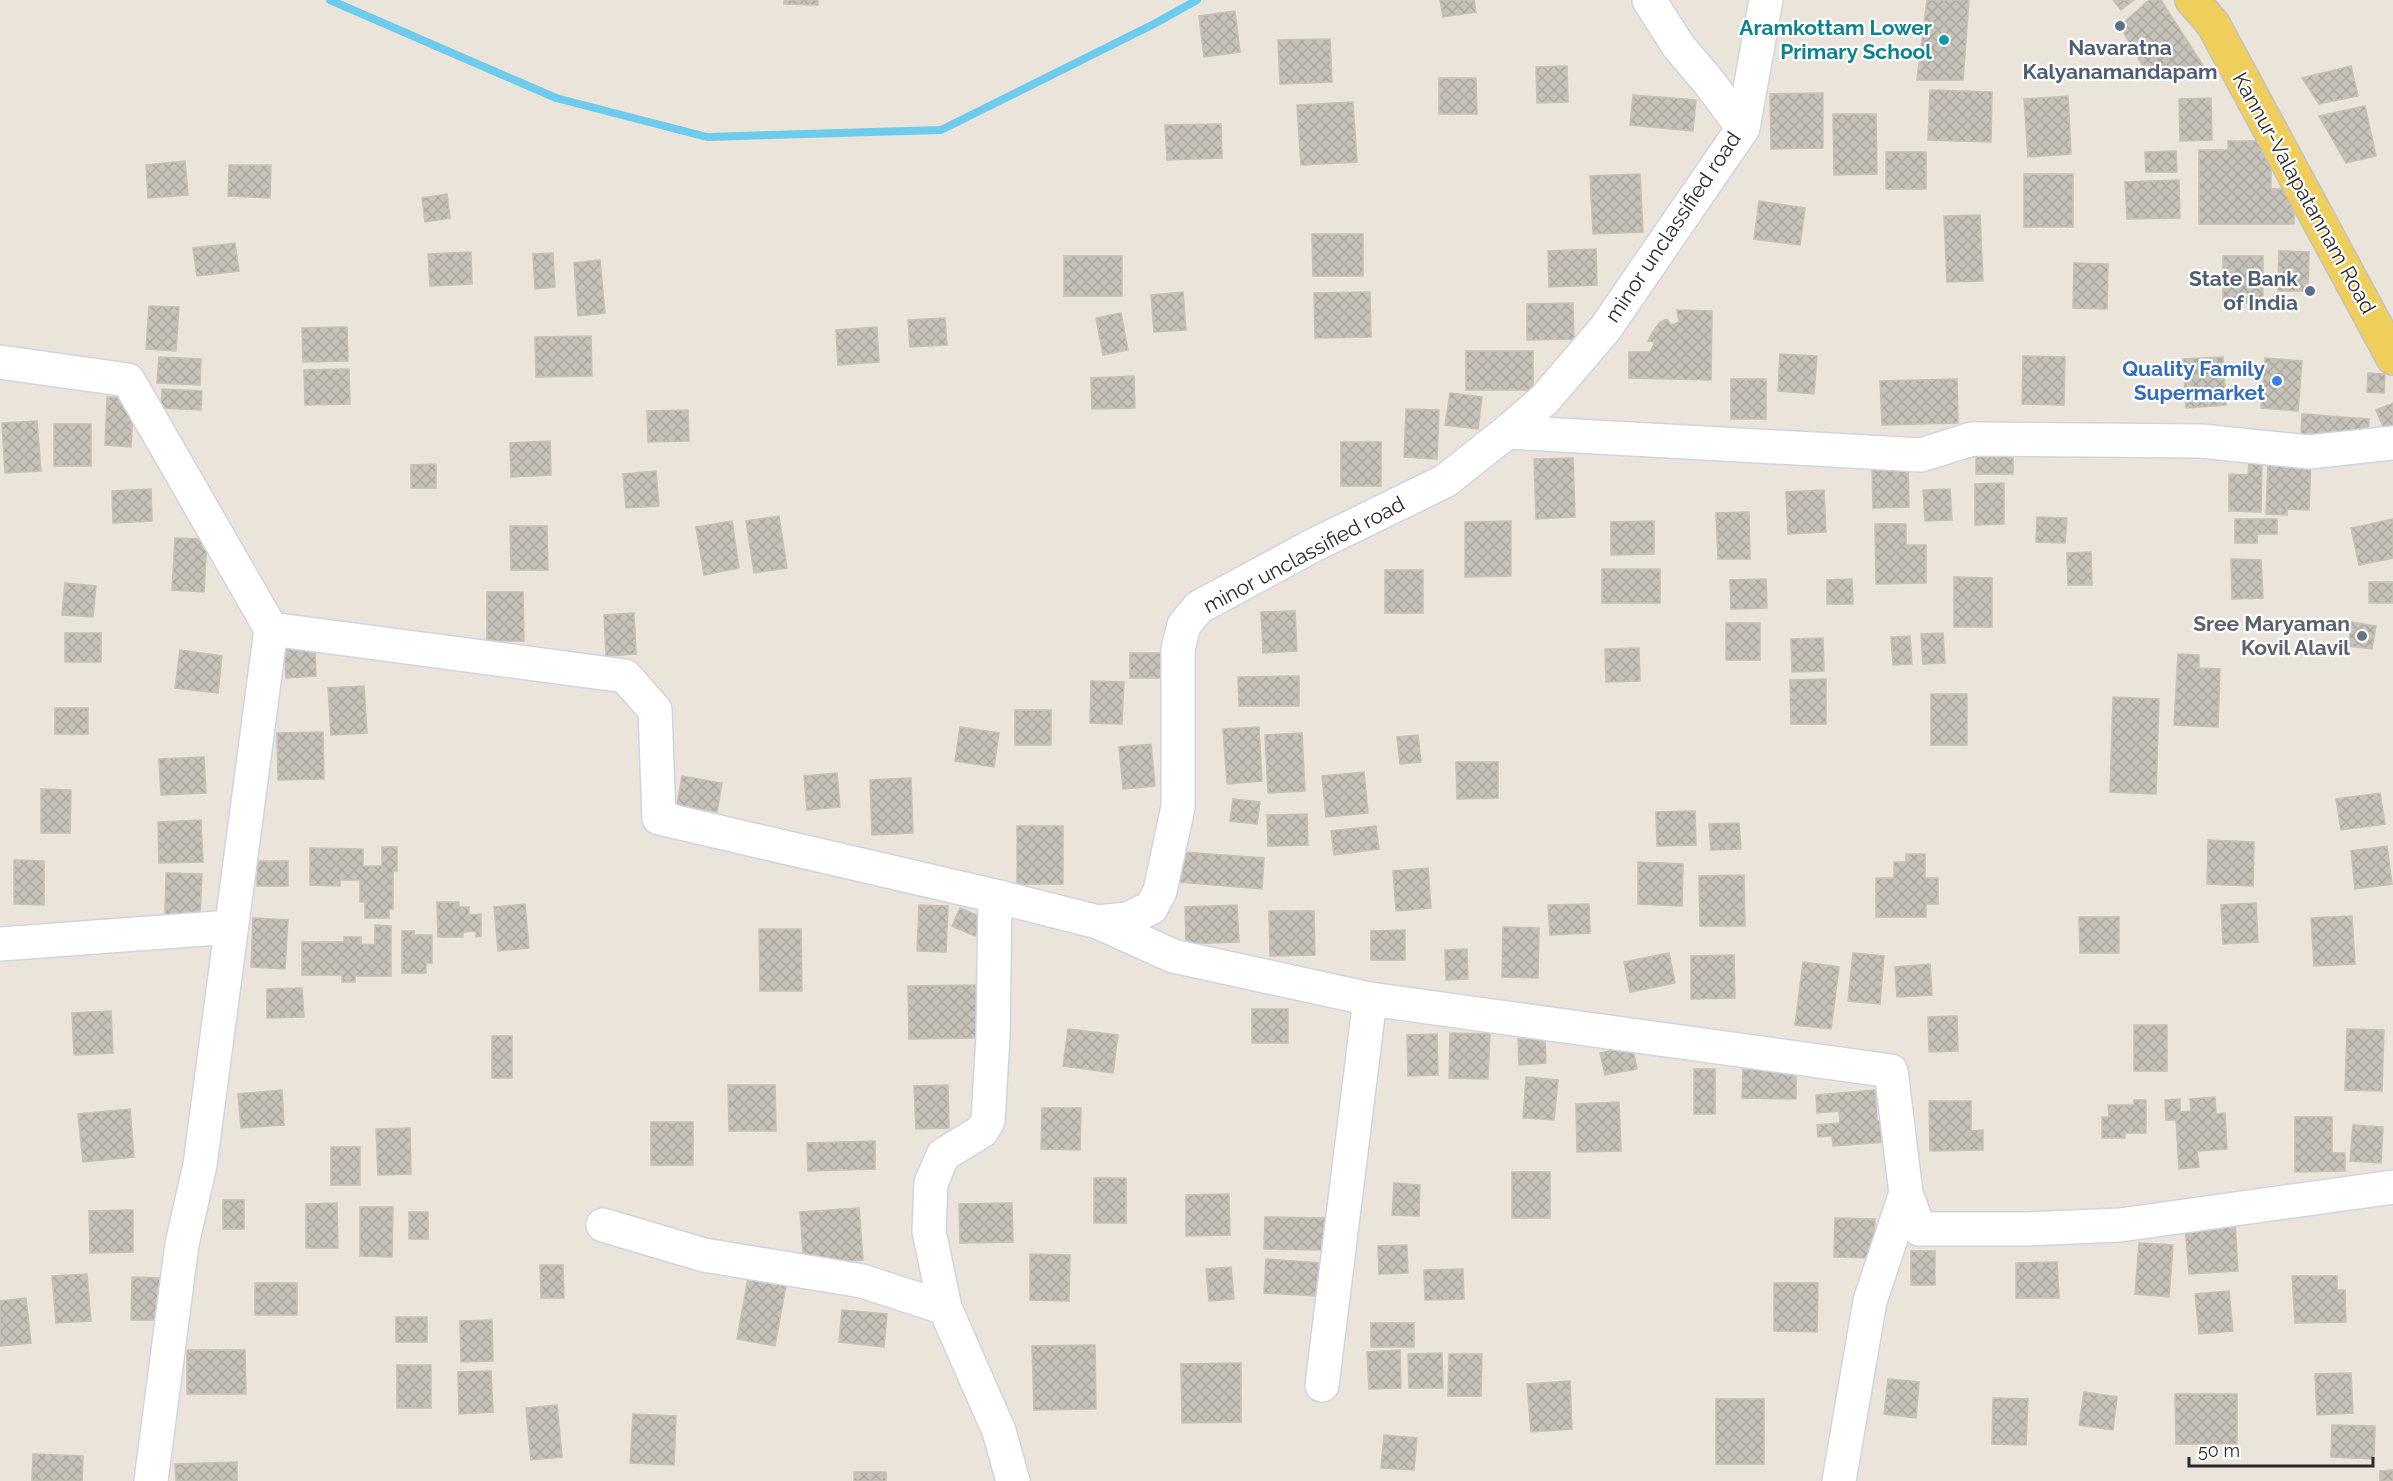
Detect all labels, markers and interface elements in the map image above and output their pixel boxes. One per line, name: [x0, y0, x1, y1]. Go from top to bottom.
place label: Aramkottam Lower Primary School: [1739, 15, 1932, 64]
marker: Navaratna Kalyanamandapam: [2113, 19, 2127, 33]
marker: Aramkottam Lower Primary School: [1937, 33, 1951, 47]
place label: Navaratna Kalyanamandapam: [2022, 35, 2218, 84]
street label: Kannur-Valapatannam Road: [2228, 68, 2381, 318]
street label: minor unclassified road: [1599, 127, 1746, 327]
place label: State Bank of India: [2189, 266, 2298, 315]
marker: State Bank of India: [2303, 284, 2317, 298]
place label: Quality Family Supermarket: [2122, 356, 2265, 405]
marker: Quality Family Supermarket: [2270, 374, 2284, 388]
street label: minor unclassified road: [1199, 491, 1409, 618]
place label: Sree Maryaman Kovil Alavil: [2193, 611, 2350, 660]
marker: Sree Maryaman Kovil Alavil: [2355, 629, 2369, 643]
scale bar: [2189, 1430, 2374, 1468]
text: 50 m: [2198, 1440, 2240, 1461]

